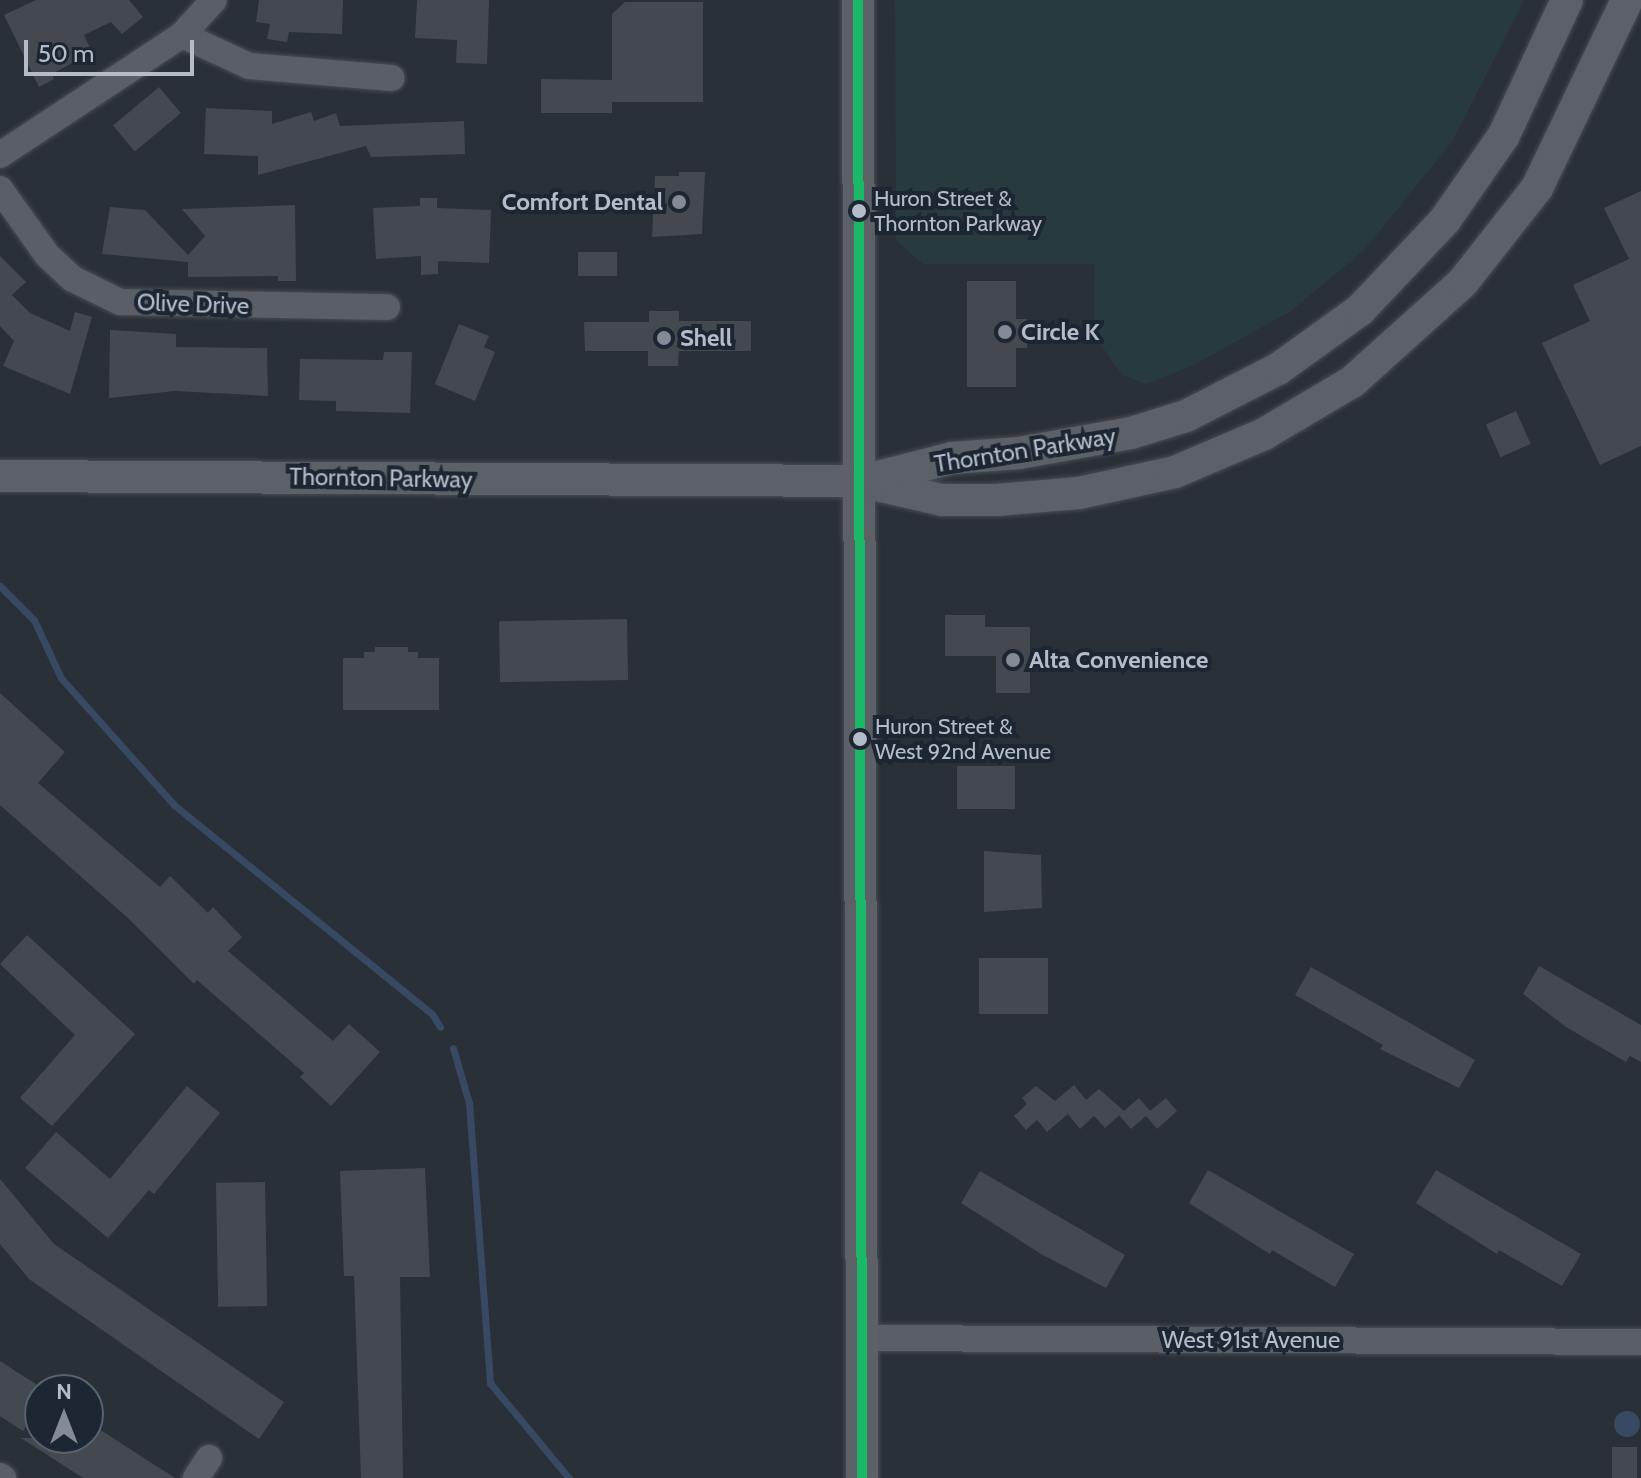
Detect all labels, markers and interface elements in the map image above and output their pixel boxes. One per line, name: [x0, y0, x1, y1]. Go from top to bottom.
scale bar: [28, 24, 198, 74]
text: 50 m: [38, 39, 94, 68]
place label: Huron Street & Thornton Parkway: [874, 185, 1042, 236]
place label: Comfort Dental: [502, 188, 663, 216]
marker: Comfort Dental: [670, 193, 688, 211]
marker: Huron Street & Thornton Parkway: [851, 203, 867, 219]
street label: Olive Drive: [136, 288, 250, 320]
place label: Circle K: [1021, 318, 1100, 346]
marker: Circle K: [996, 323, 1014, 341]
place label: Shell: [680, 324, 732, 352]
marker: Shell: [655, 329, 673, 347]
street label: Thornton Parkway: [932, 421, 1118, 479]
street label: Thornton Parkway: [289, 462, 473, 494]
place label: Alta Convenience: [1029, 646, 1208, 674]
marker: Alta Convenience: [1004, 651, 1022, 669]
place label: Huron Street & West 92nd Avenue: [875, 713, 1051, 764]
marker: Huron Street & West 92nd Avenue: [852, 731, 868, 747]
street label: West 91st Avenue: [1162, 1326, 1340, 1354]
north arrow: [24, 1374, 104, 1454]
text: N: [56, 1378, 72, 1405]

